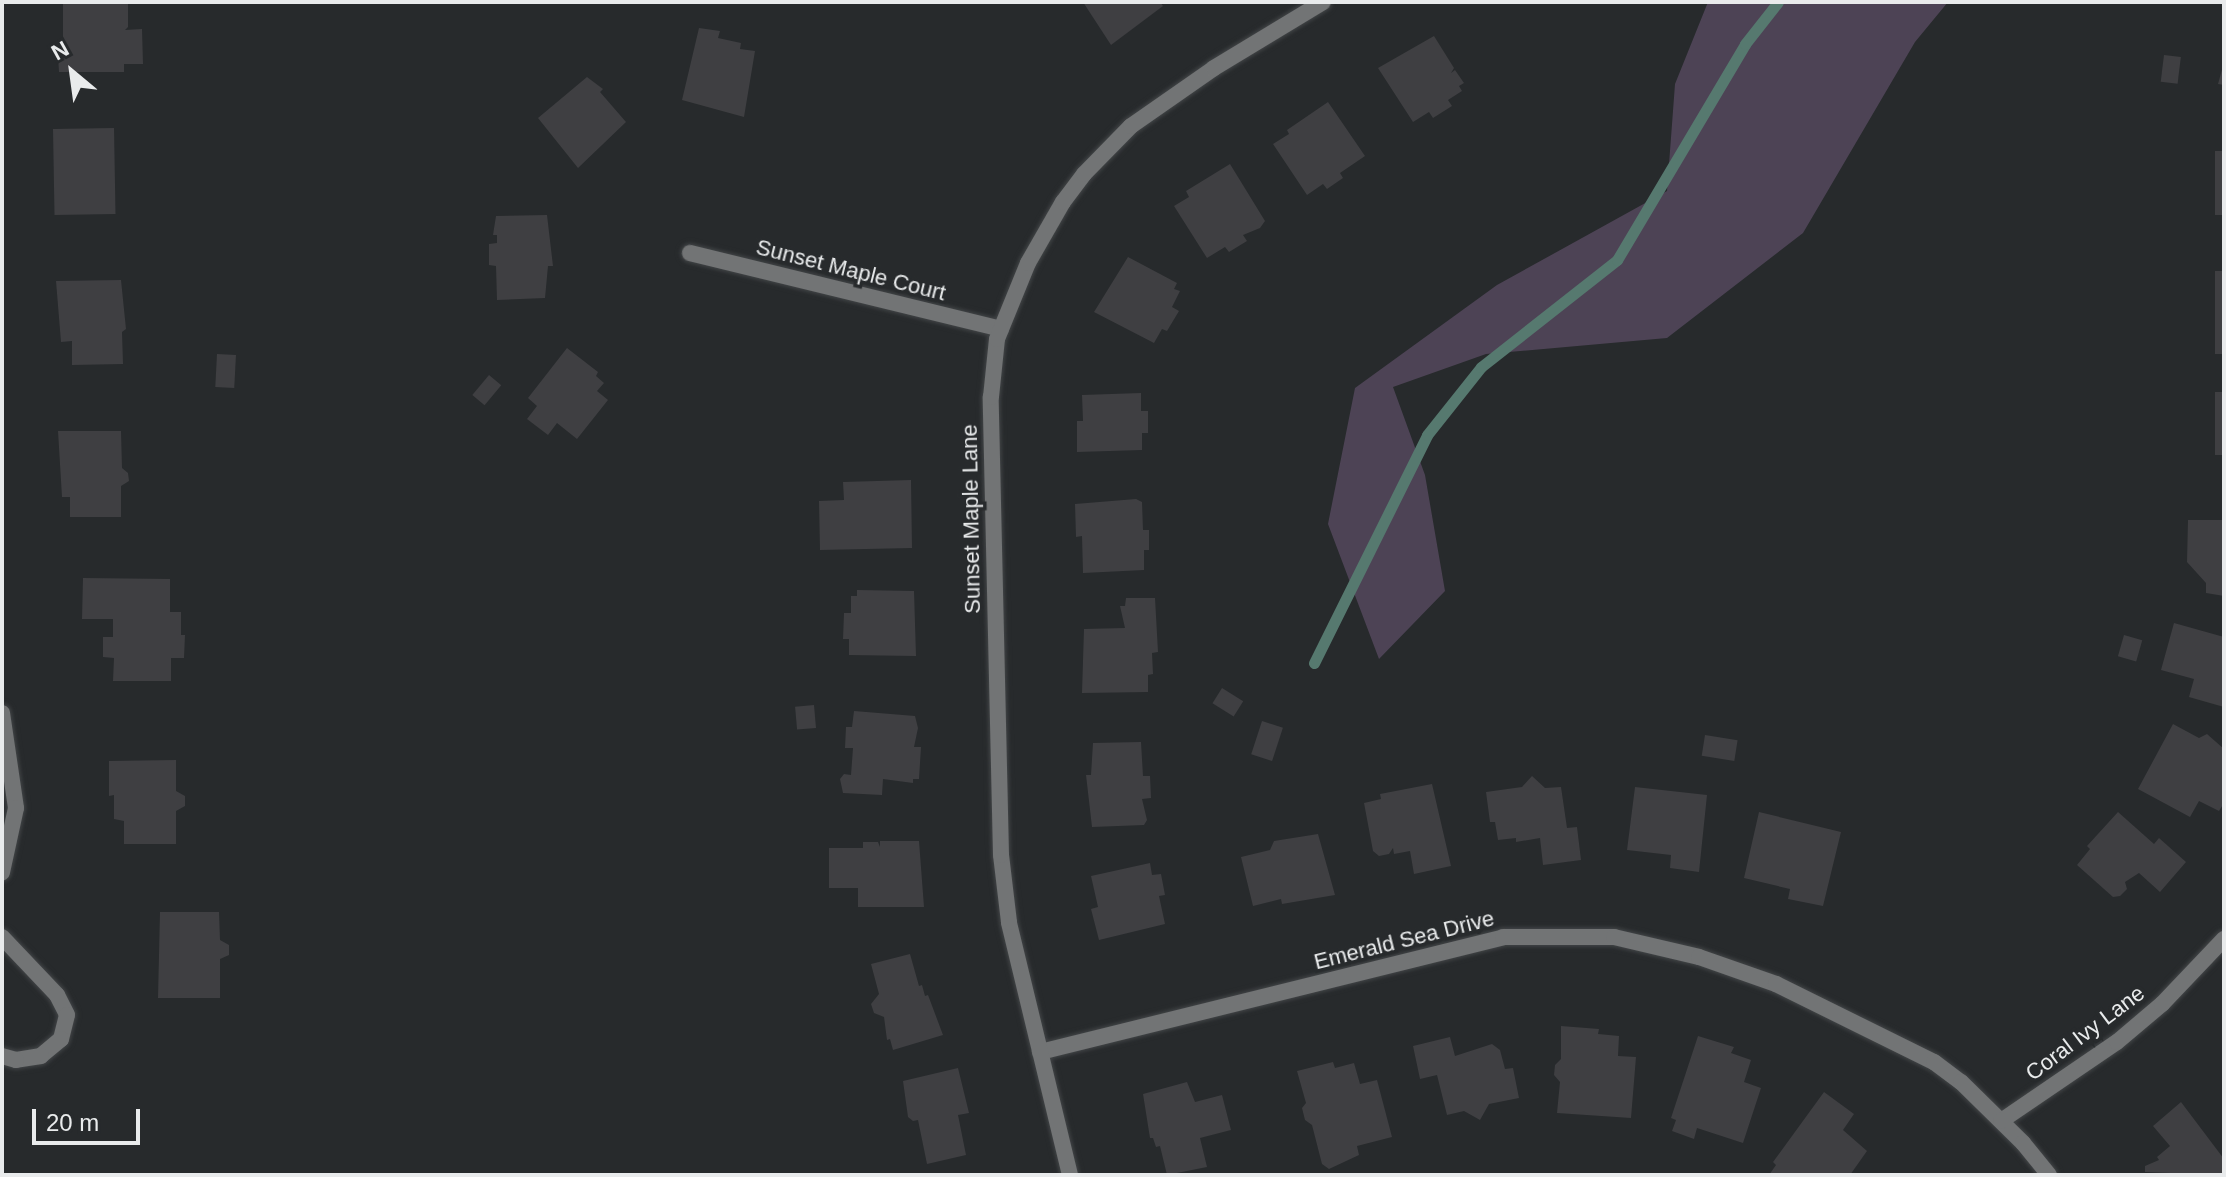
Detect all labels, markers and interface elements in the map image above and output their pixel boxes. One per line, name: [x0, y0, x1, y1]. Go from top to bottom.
north arrow: [32, 32, 112, 112]
text: N: [47, 36, 73, 65]
street label: Sunset Maple Court: [753, 234, 949, 306]
street label: Sunset Maple Lane: [956, 424, 986, 614]
street label: Emerald Sea Drive: [1311, 905, 1497, 975]
street label: Coral Ivy Lane: [2020, 980, 2150, 1086]
scale bar: [36, 1093, 144, 1143]
text: 20 m: [46, 1109, 99, 1136]

